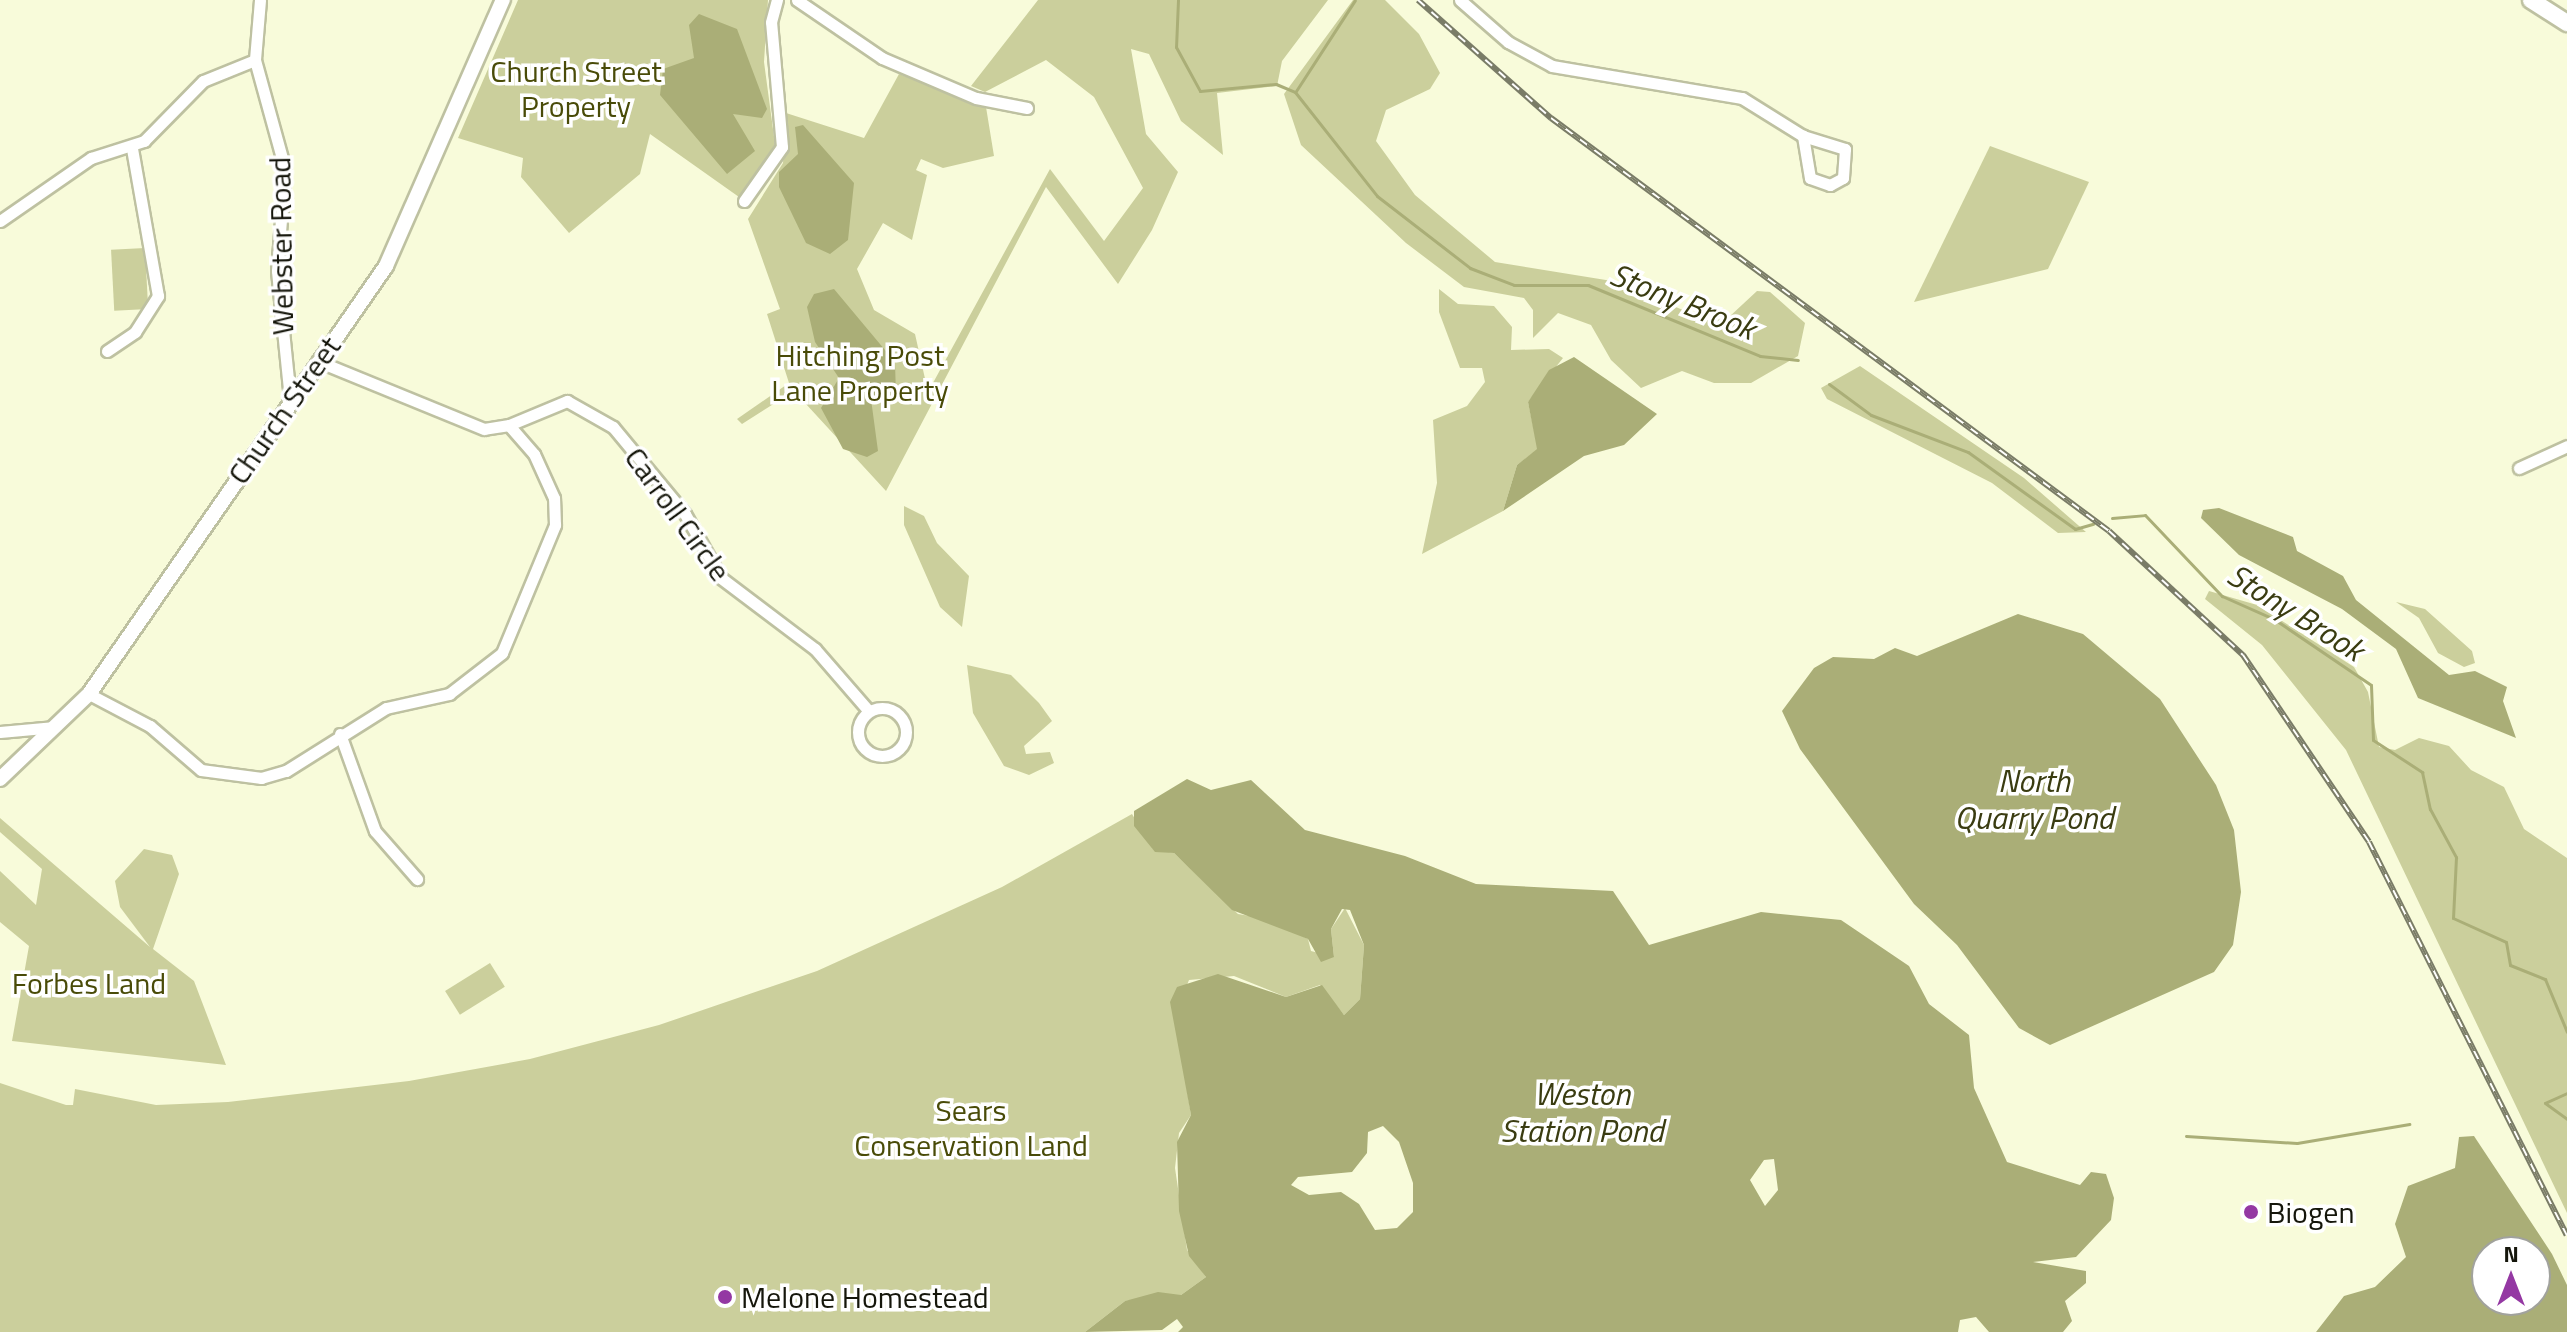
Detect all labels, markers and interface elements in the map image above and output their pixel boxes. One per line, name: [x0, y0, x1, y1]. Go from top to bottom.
park label: Church Street Property: [490, 53, 662, 124]
street label: Webster Road: [261, 156, 301, 336]
water label: Stony Brook: [1605, 255, 1761, 347]
street label: Church Street: [220, 329, 348, 491]
park label: Hitching Post Lane Property: [771, 337, 949, 408]
street label: Carroll Circle: [618, 440, 738, 588]
water label: Stony Brook: [2221, 555, 2371, 669]
water label: North Quarry Pond: [1954, 762, 2114, 837]
park label: Forbes Land: [12, 965, 166, 1001]
water label: Weston Station Pond: [1501, 1075, 1663, 1150]
park label: Sears Conservation Land: [854, 1092, 1088, 1162]
place label: Biogen: [2267, 1194, 2355, 1230]
marker: Biogen: [2242, 1203, 2260, 1221]
north arrow: [2471, 1236, 2551, 1316]
text: N: [2503, 1237, 2519, 1271]
place label: Melone Homestead: [741, 1279, 989, 1315]
marker: Melone Homestead: [716, 1288, 734, 1306]

